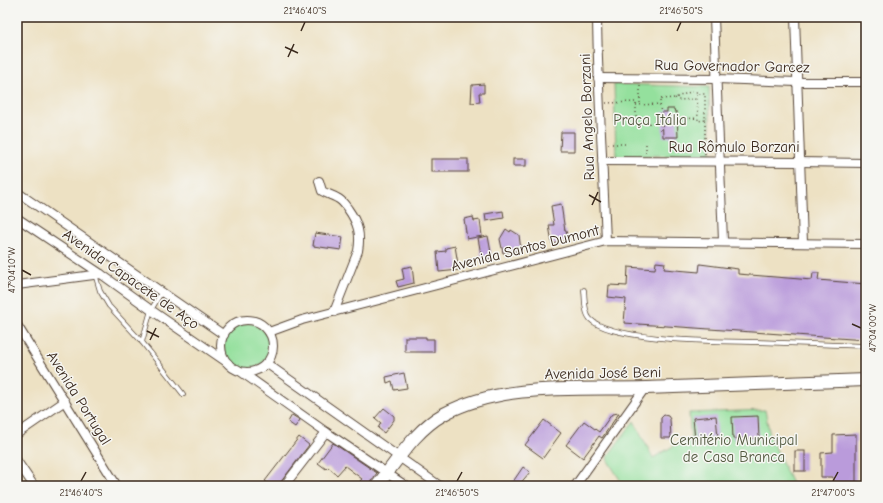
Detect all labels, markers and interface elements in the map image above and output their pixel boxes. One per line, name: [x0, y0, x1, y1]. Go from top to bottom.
text: 21°46'40"S: [283, 5, 327, 17]
text: 21°46'50"S: [659, 5, 703, 17]
street label: Rua Angelo Borzani: [576, 53, 598, 181]
street label: Rua Governador Garcez: [654, 56, 810, 76]
park label: Praça Itália: [613, 111, 687, 129]
street label: Rua Rômulo Borzani: [668, 138, 800, 156]
street label: Avenida Santos Dumont: [449, 221, 602, 275]
street label: Avenida Capacete de Aço: [59, 225, 203, 333]
text: 47°04'10"W: [6, 246, 18, 293]
text: 47°04'00"W: [867, 303, 879, 352]
street label: Avenida Portugal: [43, 348, 115, 448]
street label: Avenida José Beni: [545, 363, 661, 383]
park label: Cemitério Municipal de Casa Branca: [670, 431, 798, 466]
text: 21°46'40"S: [59, 487, 103, 499]
text: 21°46'50"S: [435, 487, 479, 499]
text: 21°47'00"S: [811, 487, 855, 499]

